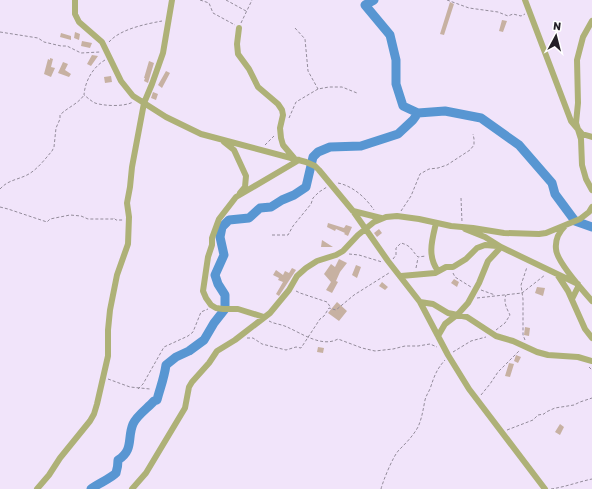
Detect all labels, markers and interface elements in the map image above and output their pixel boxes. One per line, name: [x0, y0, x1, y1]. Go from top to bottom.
north arrow: [536, 16, 576, 56]
text: N: [552, 20, 562, 34]

